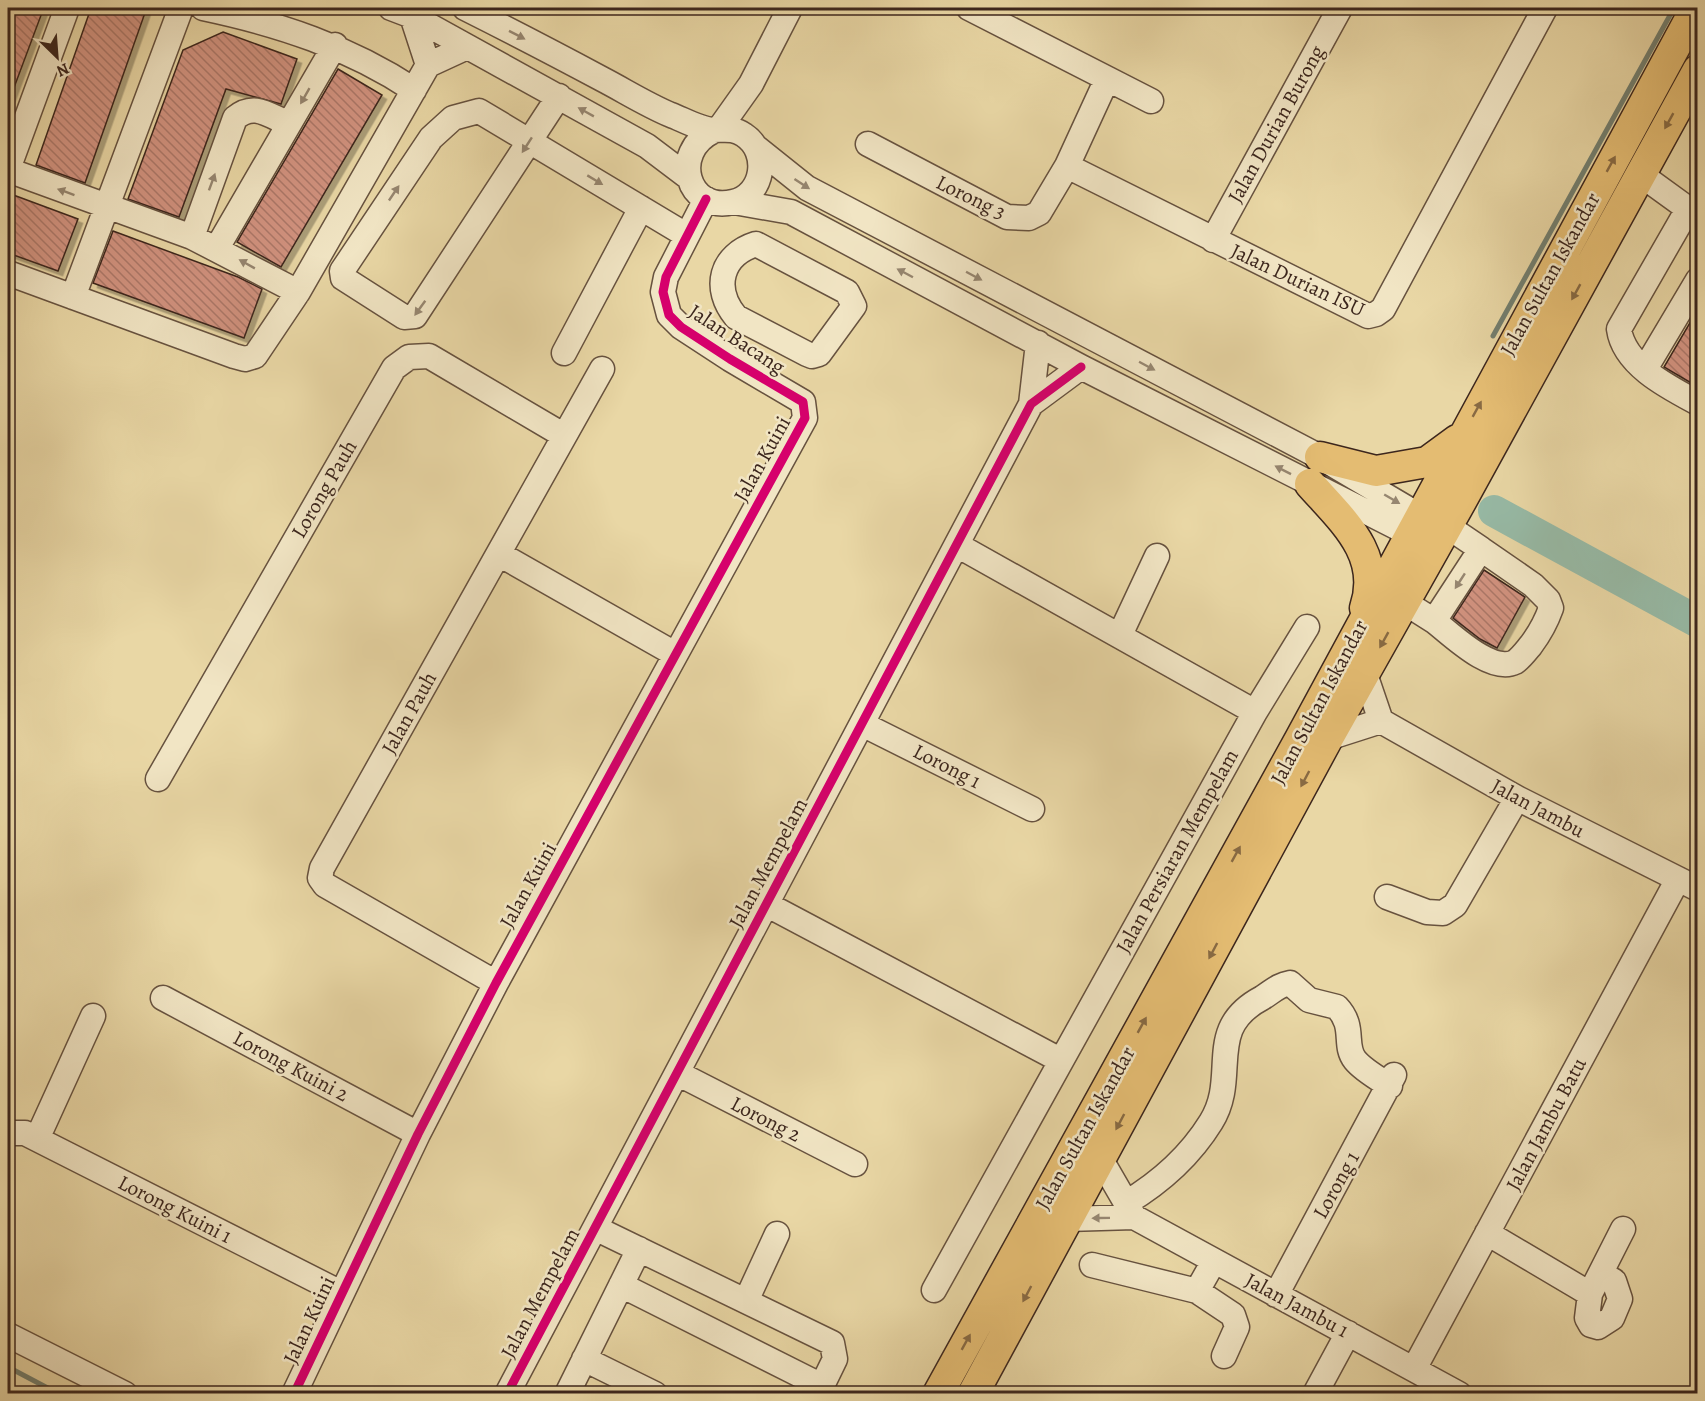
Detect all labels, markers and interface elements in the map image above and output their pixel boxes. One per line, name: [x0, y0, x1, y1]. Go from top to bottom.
north arrow: [27, 27, 87, 87]
one-way arrow: [508, 29, 526, 39]
street label: Jalan Durian Burong: [1221, 40, 1331, 208]
text: N: [53, 57, 73, 82]
one-way arrow: [300, 88, 311, 104]
one-way arrow: [577, 107, 594, 117]
one-way arrow: [1664, 113, 1674, 130]
one-way arrow: [521, 137, 532, 154]
one-way arrow: [1606, 155, 1616, 172]
street label: Lorong 3: [931, 168, 1011, 226]
one-way arrow: [207, 173, 217, 191]
one-way arrow: [587, 175, 603, 186]
one-way arrow: [794, 179, 810, 190]
one-way arrow: [389, 185, 400, 201]
one-way arrow: [57, 186, 75, 196]
street label: Jalan Sultan Iskandar: [1493, 187, 1607, 361]
street label: Jalan Durian ISU: [1226, 237, 1370, 323]
one-way arrow: [238, 259, 255, 269]
one-way arrow: [897, 268, 914, 277]
one-way arrow: [966, 271, 983, 281]
one-way arrow: [1571, 284, 1581, 301]
street label: Jalan Bacang: [683, 297, 791, 381]
one-way arrow: [414, 300, 426, 316]
one-way arrow: [1139, 361, 1156, 371]
one-way arrow: [1472, 400, 1482, 417]
street label: Jalan Kuini: [727, 411, 797, 507]
street label: Lorong Pauh: [285, 435, 363, 543]
one-way arrow: [1274, 466, 1291, 475]
one-way arrow: [1384, 494, 1400, 505]
one-way arrow: [1455, 573, 1466, 589]
street label: Jalan Sultan Iskandar: [1264, 615, 1374, 789]
one-way arrow: [1379, 632, 1389, 649]
street label: Jalan Pauh: [375, 667, 443, 759]
street label: Lorong 1: [908, 737, 986, 795]
street label: Jalan Persiaran Mempelam: [1109, 744, 1245, 958]
one-way arrow: [1300, 771, 1310, 788]
street label: Jalan Jambu: [1486, 772, 1590, 845]
street label: Jalan Mempelam: [722, 793, 814, 933]
street label: Jalan Kuini: [493, 837, 563, 933]
one-way arrow: [1231, 845, 1241, 862]
one-way arrow: [1208, 943, 1218, 960]
one-way arrow: [1137, 1016, 1147, 1033]
street label: Lorong Kuini 2: [228, 1024, 354, 1108]
street label: Jalan Sultan Iskandar: [1028, 1041, 1142, 1215]
street label: Jalan Jambu Batu: [1499, 1052, 1593, 1195]
street label: Lorong 2: [726, 1089, 806, 1149]
one-way arrow: [1115, 1114, 1125, 1131]
street label: Lorong 1: [1306, 1146, 1366, 1224]
street label: Lorong Kuini 1: [113, 1168, 237, 1250]
one-way arrow: [1091, 1213, 1110, 1223]
street label: Jalan Mempelam: [494, 1223, 586, 1363]
street label: Jalan Jambu 1: [1240, 1266, 1354, 1344]
street label: Jalan Kuini: [276, 1271, 342, 1369]
one-way arrow: [1022, 1286, 1032, 1303]
one-way arrow: [961, 1333, 971, 1350]

